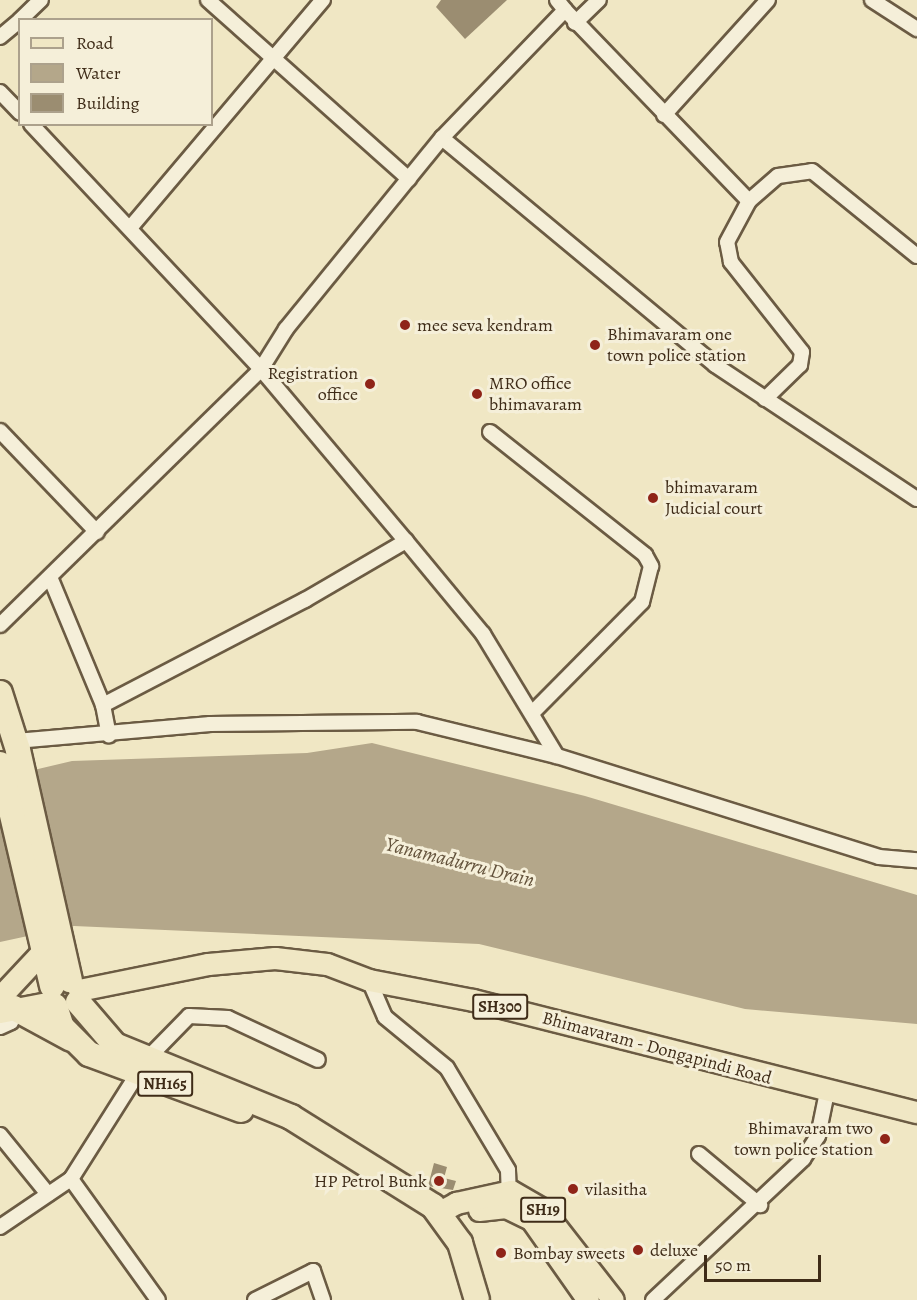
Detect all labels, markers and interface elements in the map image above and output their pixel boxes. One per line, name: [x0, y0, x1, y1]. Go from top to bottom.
legend: [18, 18, 213, 126]
text: Road: [76, 31, 113, 55]
text: Water: [76, 61, 121, 85]
text: Building: [76, 91, 140, 115]
place label: mee seva kendram: [417, 314, 553, 336]
marker: mee seva kendram: [398, 318, 412, 332]
place label: Bhimavaram one town police station: [607, 324, 746, 366]
marker: Bhimavaram one town police station: [588, 338, 602, 352]
place label: Registration office: [267, 363, 358, 406]
place label: MRO office bhimavaram: [489, 373, 582, 416]
marker: Registration office: [363, 377, 377, 391]
marker: MRO office bhimavaram: [470, 387, 484, 401]
place label: bhimavaram Judicial court: [665, 477, 763, 520]
marker: bhimavaram Judicial court: [646, 491, 660, 505]
water label: Yanamadurru Drain: [383, 832, 537, 892]
road number: SH300: [472, 994, 528, 1020]
street label: Bhimavaram - Dongapindi Road: [540, 1007, 774, 1089]
road number: NH165: [136, 1071, 194, 1097]
place label: Bhimavaram two town police station: [734, 1118, 873, 1160]
marker: Bhimavaram two town police station: [878, 1132, 892, 1146]
place label: HP Petrol Bunk: [314, 1170, 427, 1192]
marker: HP Petrol Bunk: [432, 1174, 446, 1188]
place label: vilasitha: [585, 1178, 647, 1200]
marker: vilasitha: [566, 1182, 580, 1196]
road number: SH19: [519, 1197, 567, 1223]
place label: deluxe: [650, 1239, 698, 1261]
place label: Bombay sweets: [513, 1242, 625, 1264]
marker: deluxe: [631, 1243, 645, 1257]
scale bar: [707, 1243, 824, 1281]
marker: Bombay sweets: [494, 1246, 508, 1260]
text: 50 m: [715, 1253, 751, 1277]

